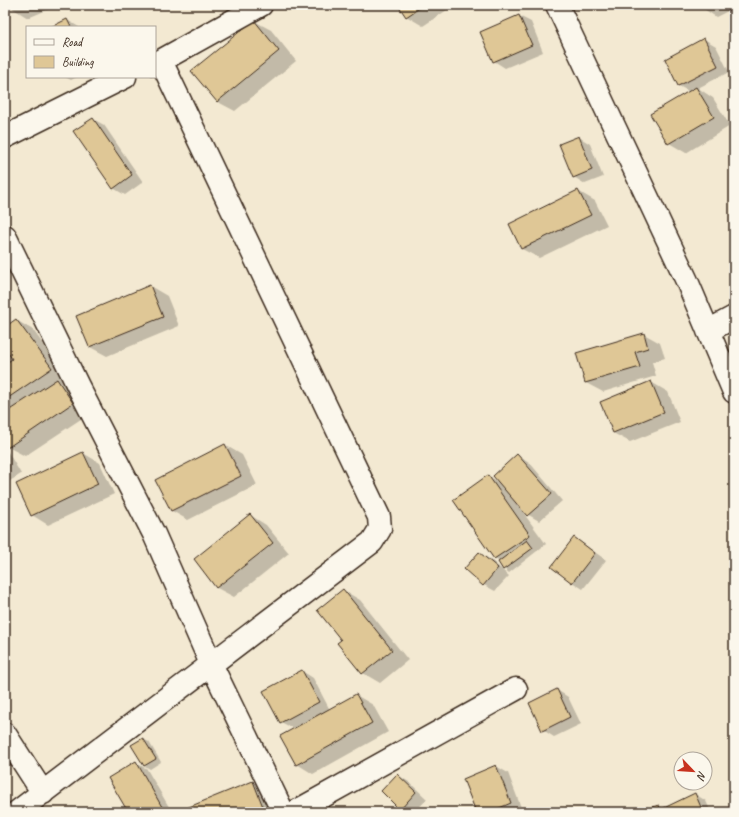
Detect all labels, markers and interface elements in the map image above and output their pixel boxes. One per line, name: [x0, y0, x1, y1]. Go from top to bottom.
legend: [26, 26, 156, 78]
text: Road: [62, 34, 84, 50]
text: Building: [62, 54, 94, 70]
north arrow: [673, 751, 713, 791]
text: N: [693, 769, 710, 783]

